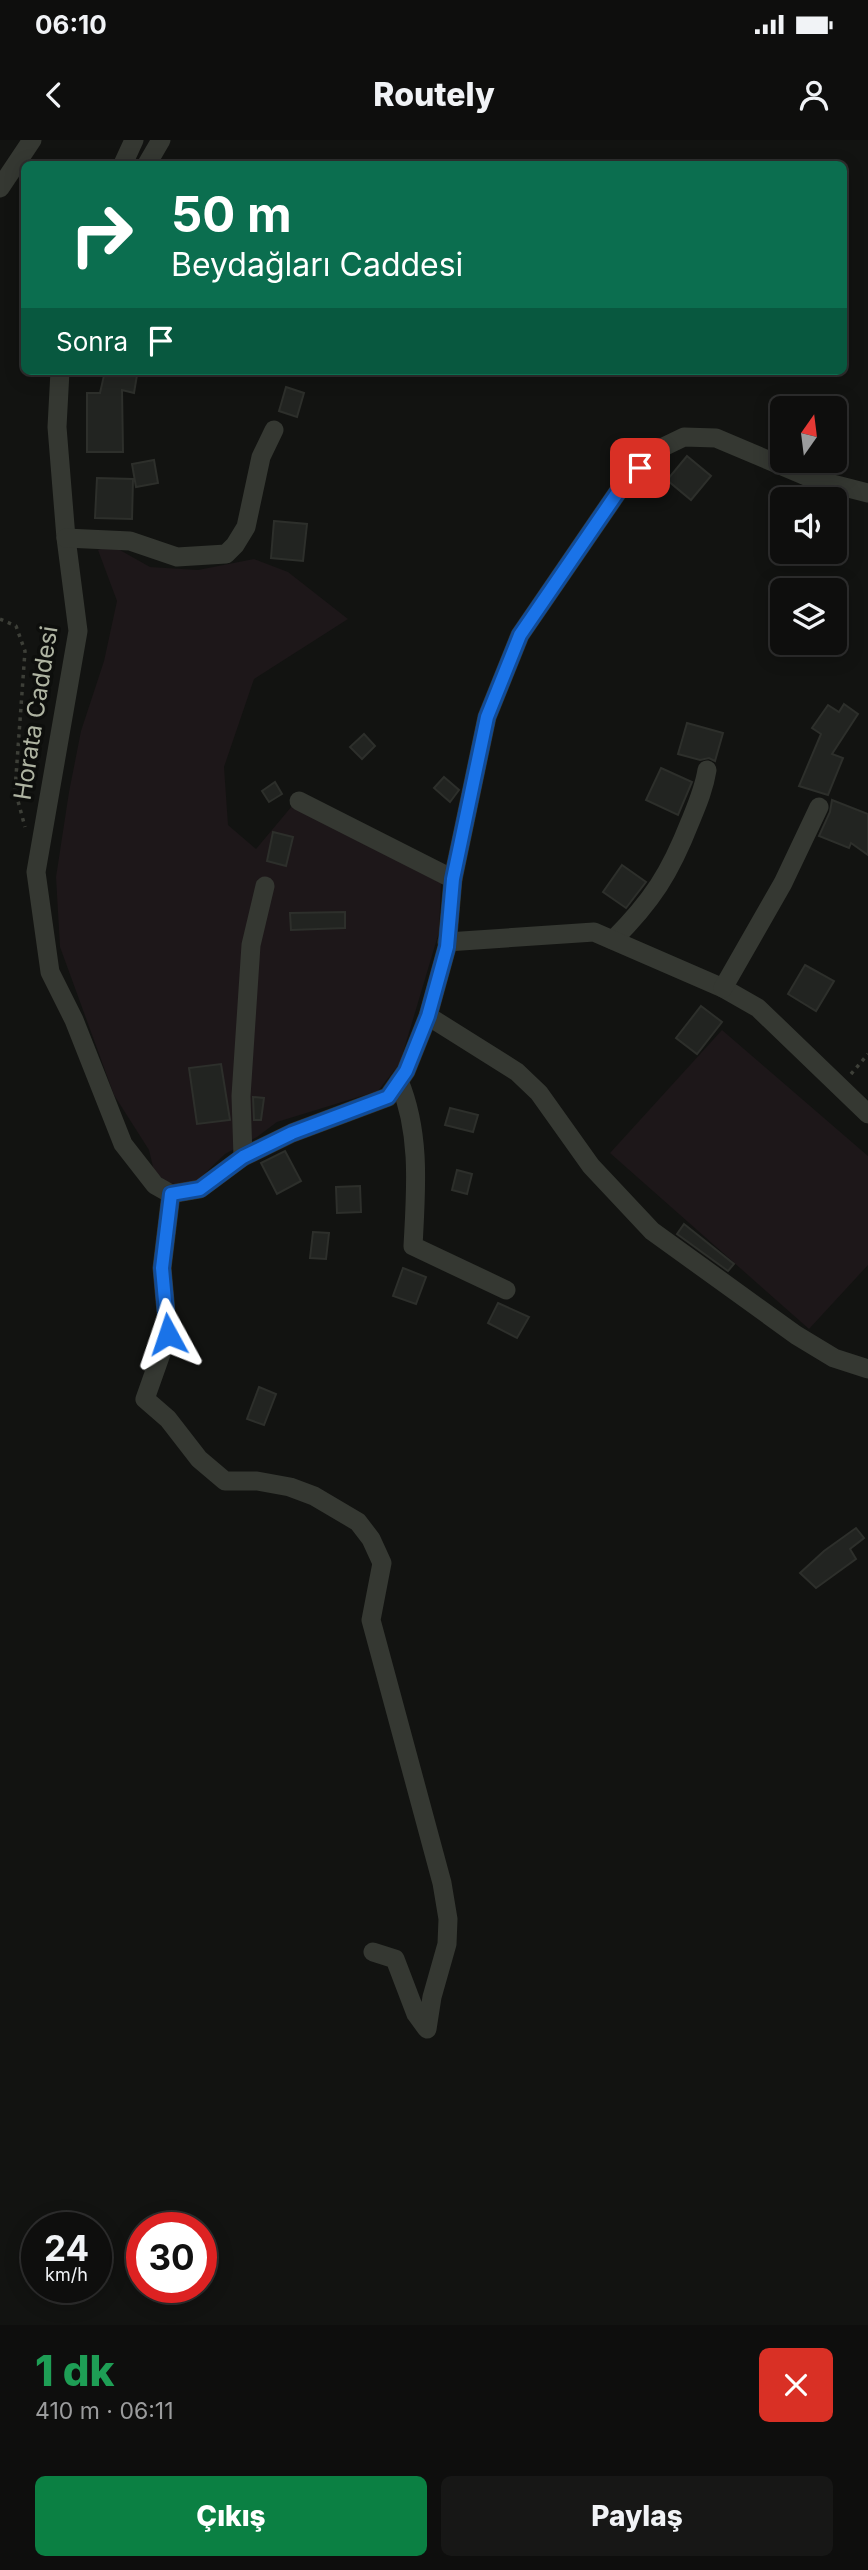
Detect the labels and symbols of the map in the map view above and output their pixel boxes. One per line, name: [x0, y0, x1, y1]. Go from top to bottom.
north arrow: [770, 396, 847, 472]
pin: [610, 438, 670, 498]
street label: Horata Caddesi: [7, 624, 64, 802]
position arrow: [131, 1297, 205, 1371]
speed limit sign: 30: [126, 2212, 217, 2303]

